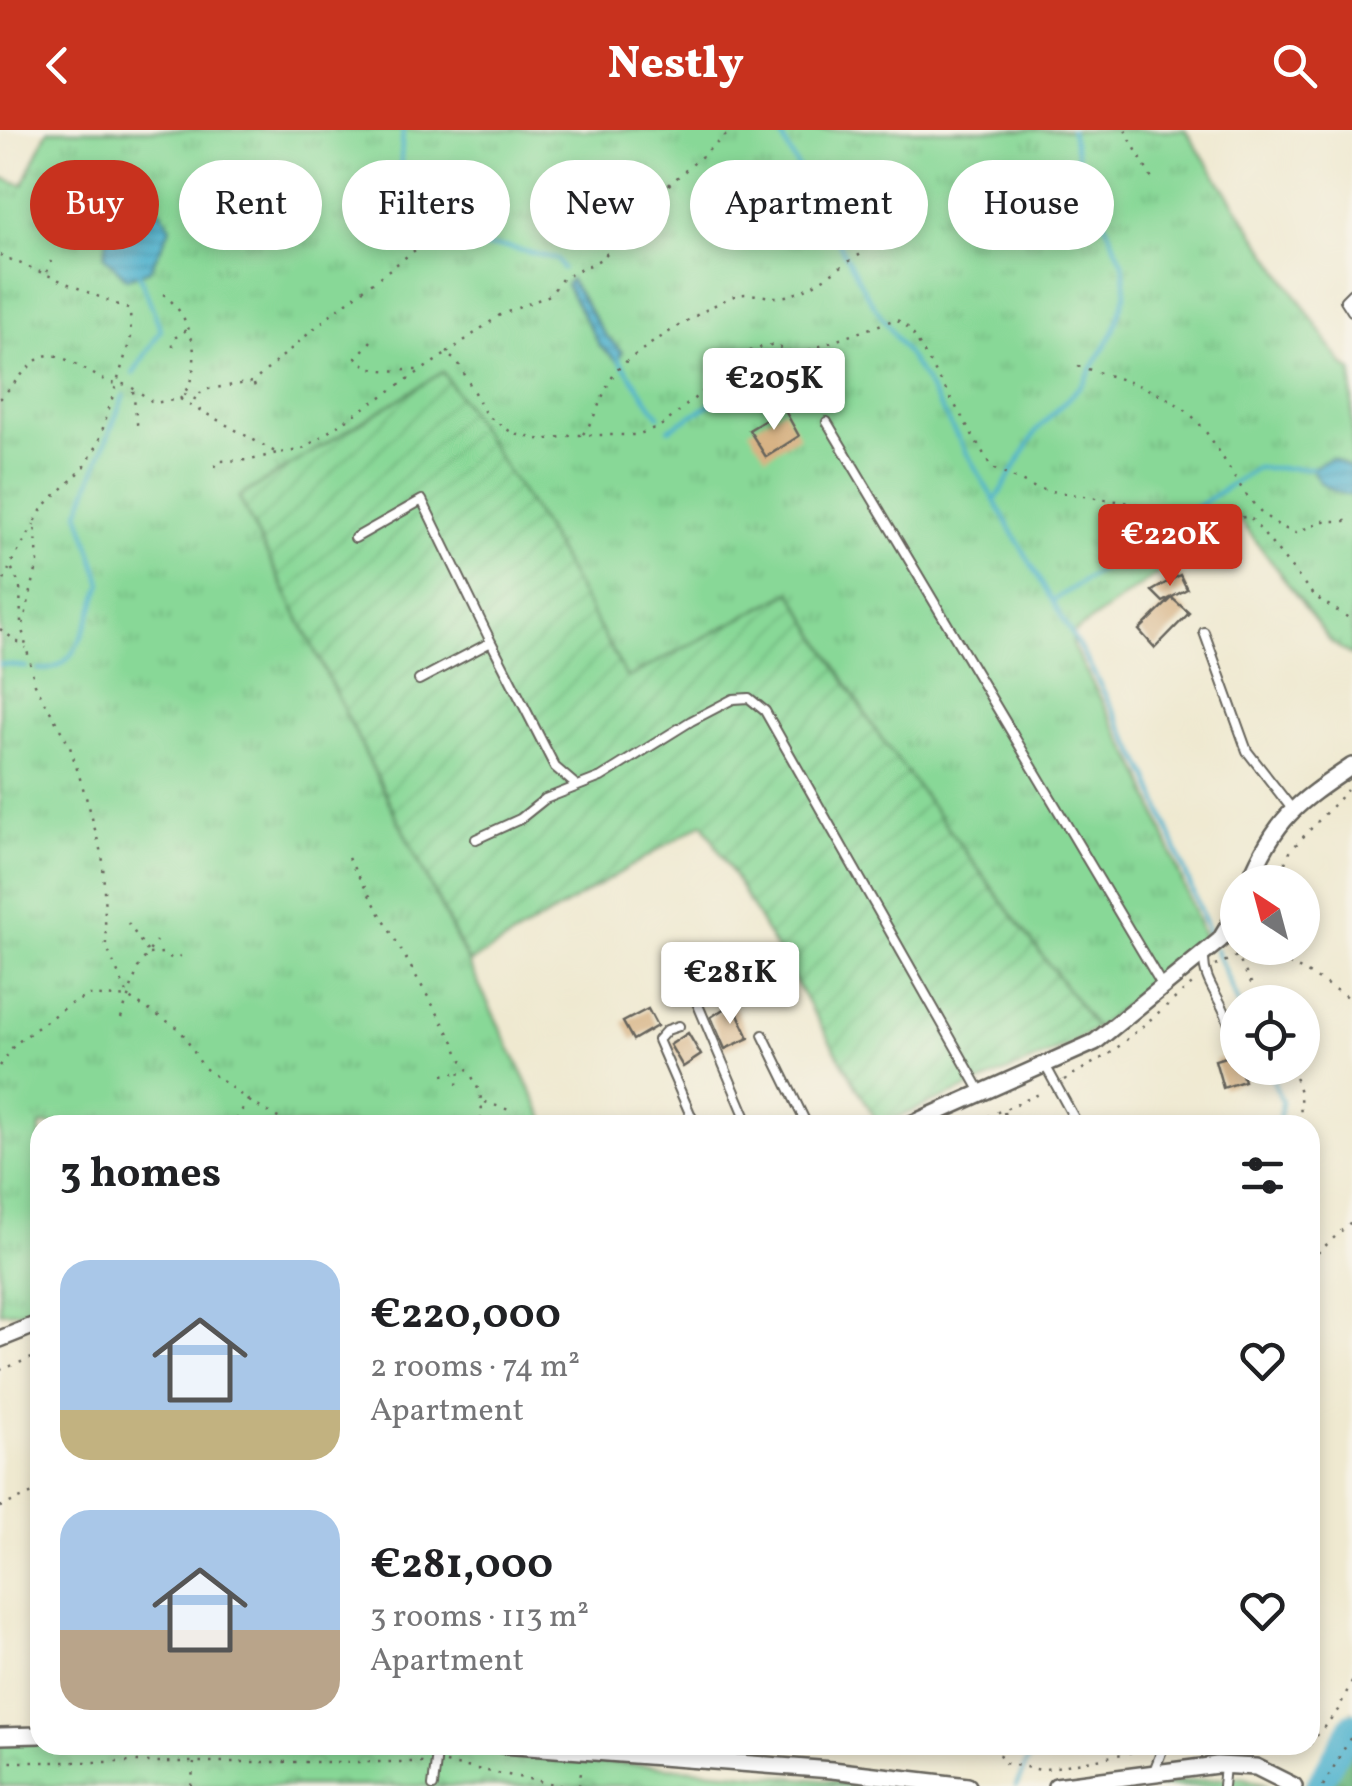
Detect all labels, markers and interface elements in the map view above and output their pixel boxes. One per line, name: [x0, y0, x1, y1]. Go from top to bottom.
text: Nestly: [608, 34, 744, 97]
icon: back: [30, 38, 85, 93]
icon: search: [1267, 38, 1322, 93]
chip: Buy: [30, 160, 159, 250]
chip: Rent: [179, 160, 322, 250]
chip: Filters: [342, 160, 510, 250]
chip: New: [530, 160, 670, 250]
chip: Apartment: [690, 160, 928, 250]
chip: House: [948, 160, 1114, 250]
pin: €205K: [704, 348, 844, 433]
text: €205K: [725, 358, 823, 402]
pin: €220K: [1100, 504, 1240, 589]
text: €220K: [1120, 514, 1220, 558]
north arrow: [1220, 865, 1320, 965]
map controls: [1220, 865, 1320, 1085]
pin: €281K: [660, 942, 800, 1027]
text: €281K: [683, 952, 777, 996]
button: locate: [1220, 985, 1320, 1085]
text: 3 homes: [60, 1146, 221, 1205]
icon: filters: [1235, 1148, 1290, 1203]
text: €220,000: [370, 1287, 561, 1346]
icon: home: [140, 1300, 260, 1420]
icon: heart: [1235, 1333, 1290, 1388]
text: 2 rooms · 74 m²: [370, 1346, 580, 1390]
text: Apartment: [370, 1390, 524, 1434]
text: €281,000: [370, 1537, 553, 1596]
icon: home: [140, 1550, 260, 1670]
icon: heart: [1235, 1583, 1290, 1638]
text: 3 rooms · 113 m²: [370, 1596, 589, 1640]
text: Apartment: [370, 1640, 524, 1684]

